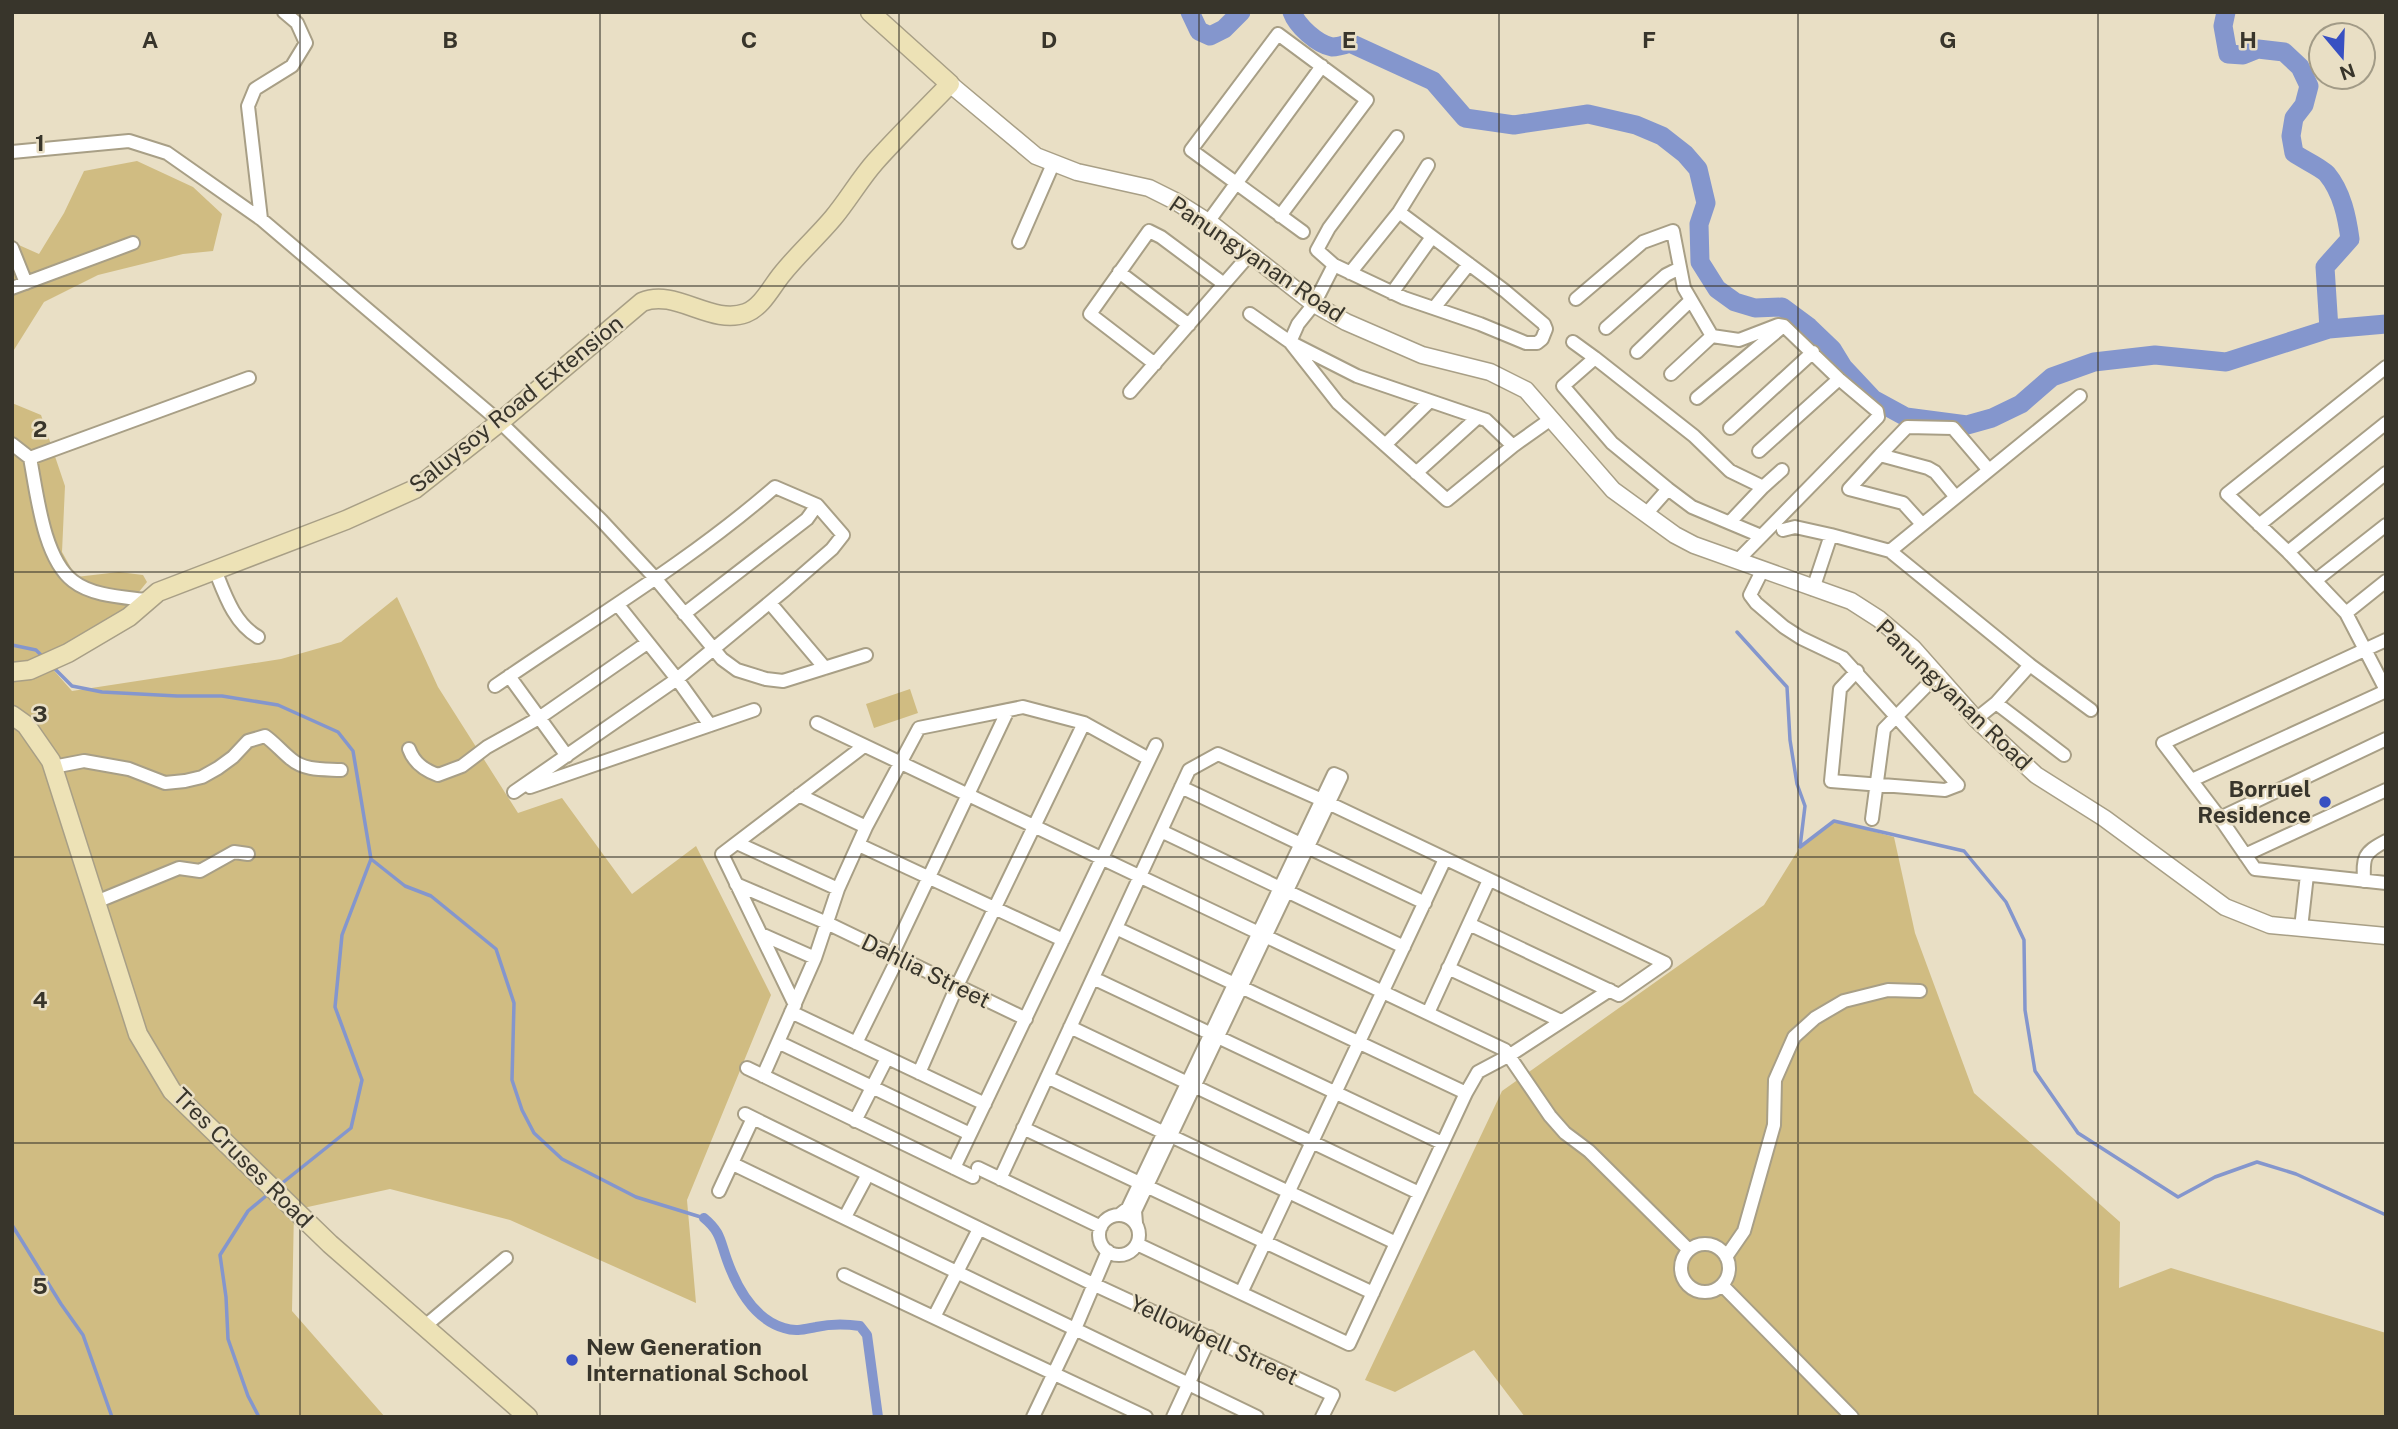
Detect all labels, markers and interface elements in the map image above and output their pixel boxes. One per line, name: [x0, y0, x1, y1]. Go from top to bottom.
north arrow: [2307, 21, 2377, 91]
text: A: [142, 26, 159, 53]
text: B: [442, 26, 458, 53]
text: C: [741, 26, 757, 53]
text: D: [1041, 26, 1057, 53]
text: E: [1342, 26, 1356, 53]
text: F: [1642, 26, 1656, 53]
text: G: [1939, 26, 1957, 53]
text: H: [2239, 26, 2257, 53]
text: N: [2337, 59, 2358, 85]
text: 1: [35, 129, 45, 156]
street label: Panungyanan Road: [1165, 190, 1350, 327]
street label: Saluysoy Road Extension: [403, 309, 628, 498]
text: 2: [33, 415, 47, 442]
street label: Panungyanan Road: [1871, 614, 2038, 776]
text: 3: [32, 700, 48, 727]
place label: Borruel Residence: [2197, 775, 2311, 828]
marker: Borruel Residence: [2317, 794, 2333, 810]
street label: Dahlia Street: [857, 928, 995, 1013]
text: 4: [32, 986, 48, 1013]
street label: Tres Cruses Road: [168, 1082, 319, 1233]
text: 5: [32, 1272, 48, 1299]
street label: Yellowbell Street: [1126, 1289, 1303, 1390]
place label: New Generation International School: [586, 1333, 809, 1386]
marker: New Generation International School: [564, 1352, 580, 1368]

